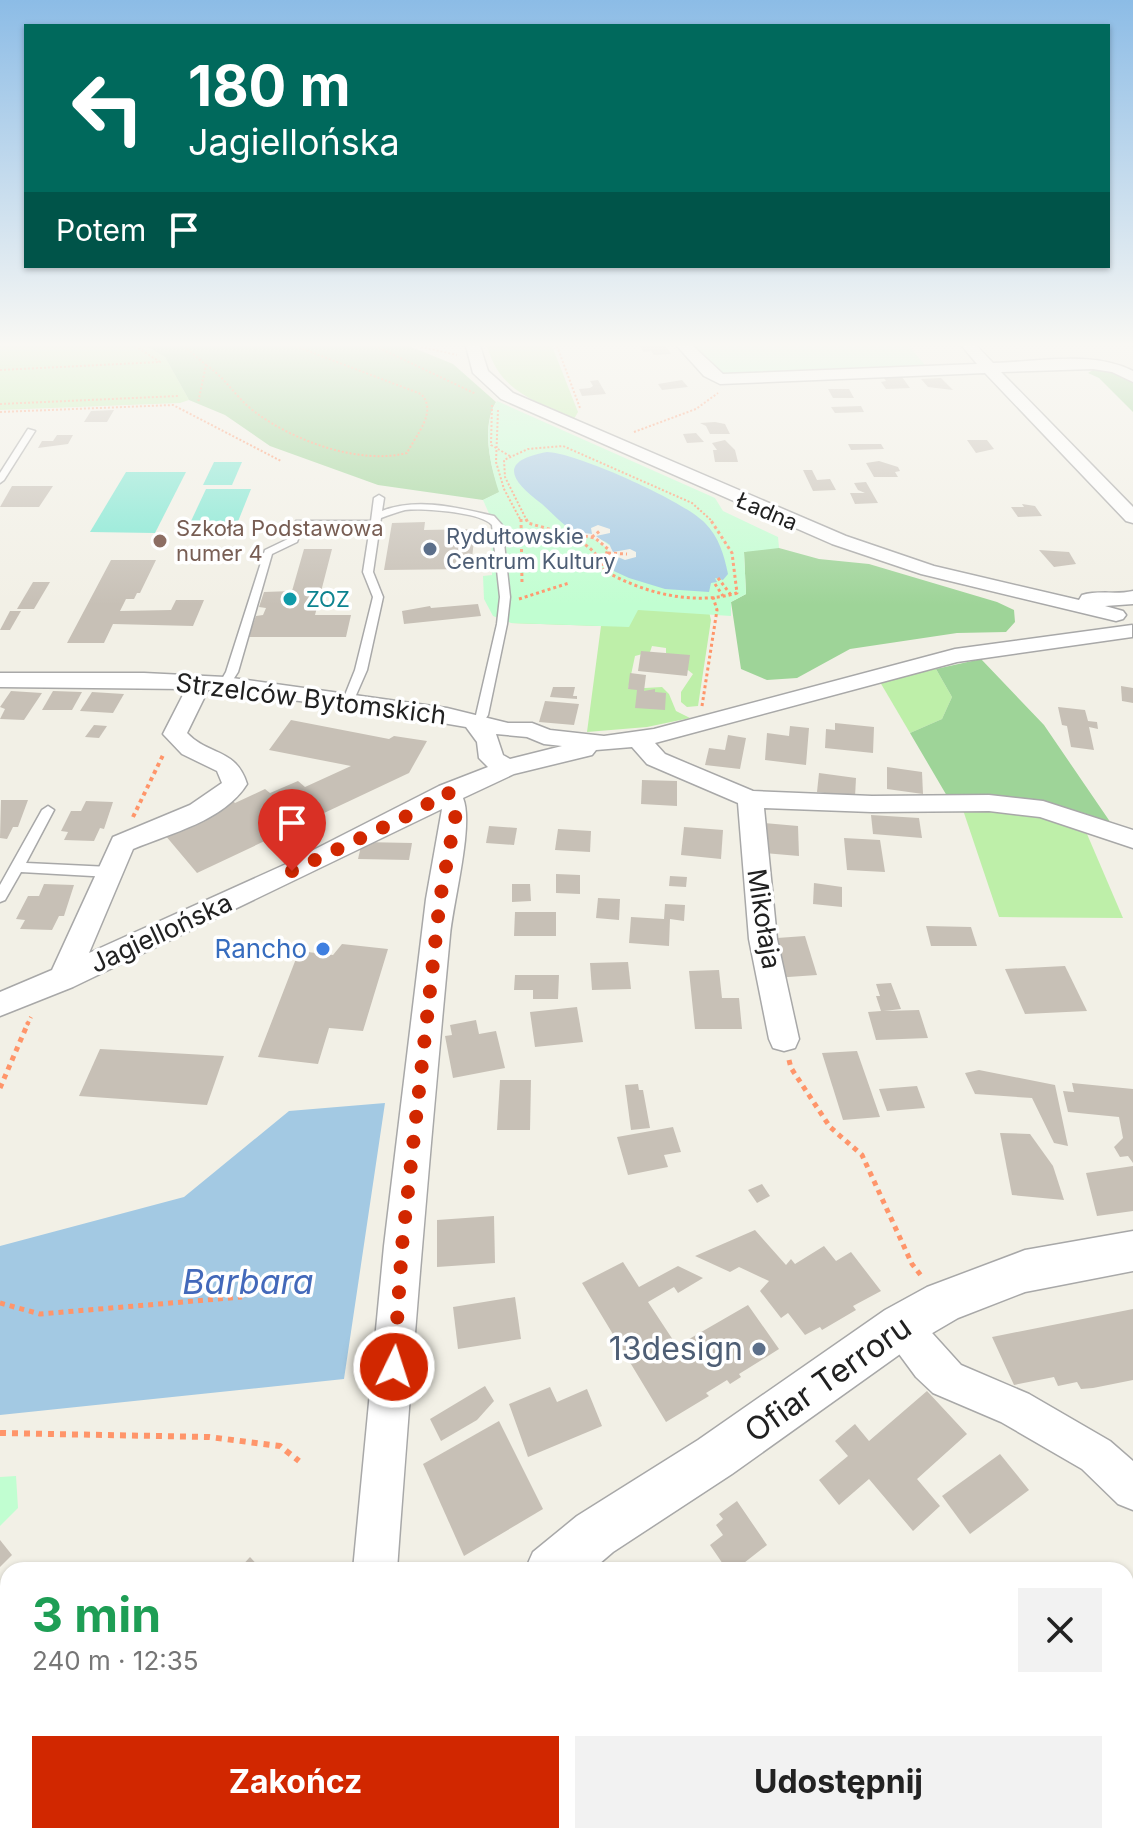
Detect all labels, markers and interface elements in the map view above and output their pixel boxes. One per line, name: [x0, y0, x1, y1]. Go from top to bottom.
text: 180 m: [188, 52, 351, 120]
icon: left: [56, 56, 160, 160]
text: Jagiellońska: [188, 120, 400, 164]
icon: arrive: [162, 208, 206, 252]
text: Potem: [56, 212, 146, 248]
street label: Ładna: [732, 486, 802, 536]
place label: Szkoła Podstawowa numer 4: [176, 515, 384, 566]
place label: Rydułtowskie Centrum Kultury: [446, 523, 616, 574]
marker: Szkoła Podstawowa numer 4: [151, 532, 169, 550]
marker: Rydułtowskie Centrum Kultury: [421, 540, 439, 558]
place label: ZOZ: [306, 586, 350, 612]
marker: ZOZ: [281, 590, 299, 608]
street label: Strzelców Bytomskich: [174, 667, 448, 730]
pin: [258, 789, 326, 871]
icon: arrive: [270, 801, 314, 845]
street label: Mikołaja: [741, 867, 788, 971]
street label: Jagiellońska: [85, 886, 237, 979]
place label: Rancho: [215, 933, 307, 964]
marker: Rancho: [314, 940, 332, 958]
water label: Barbara: [182, 1261, 314, 1302]
street label: Ofiar Terroru: [737, 1307, 918, 1450]
position arrow: [352, 1325, 436, 1409]
place label: 13design: [609, 1329, 743, 1368]
marker: 13design: [750, 1340, 768, 1358]
text: 3 min: [32, 1585, 161, 1644]
button: close: [1018, 1588, 1102, 1672]
text: 240 m · 12:35: [32, 1645, 199, 1676]
button: Zakończ: [32, 1736, 559, 1828]
button: Udostępnij: [575, 1736, 1102, 1828]

